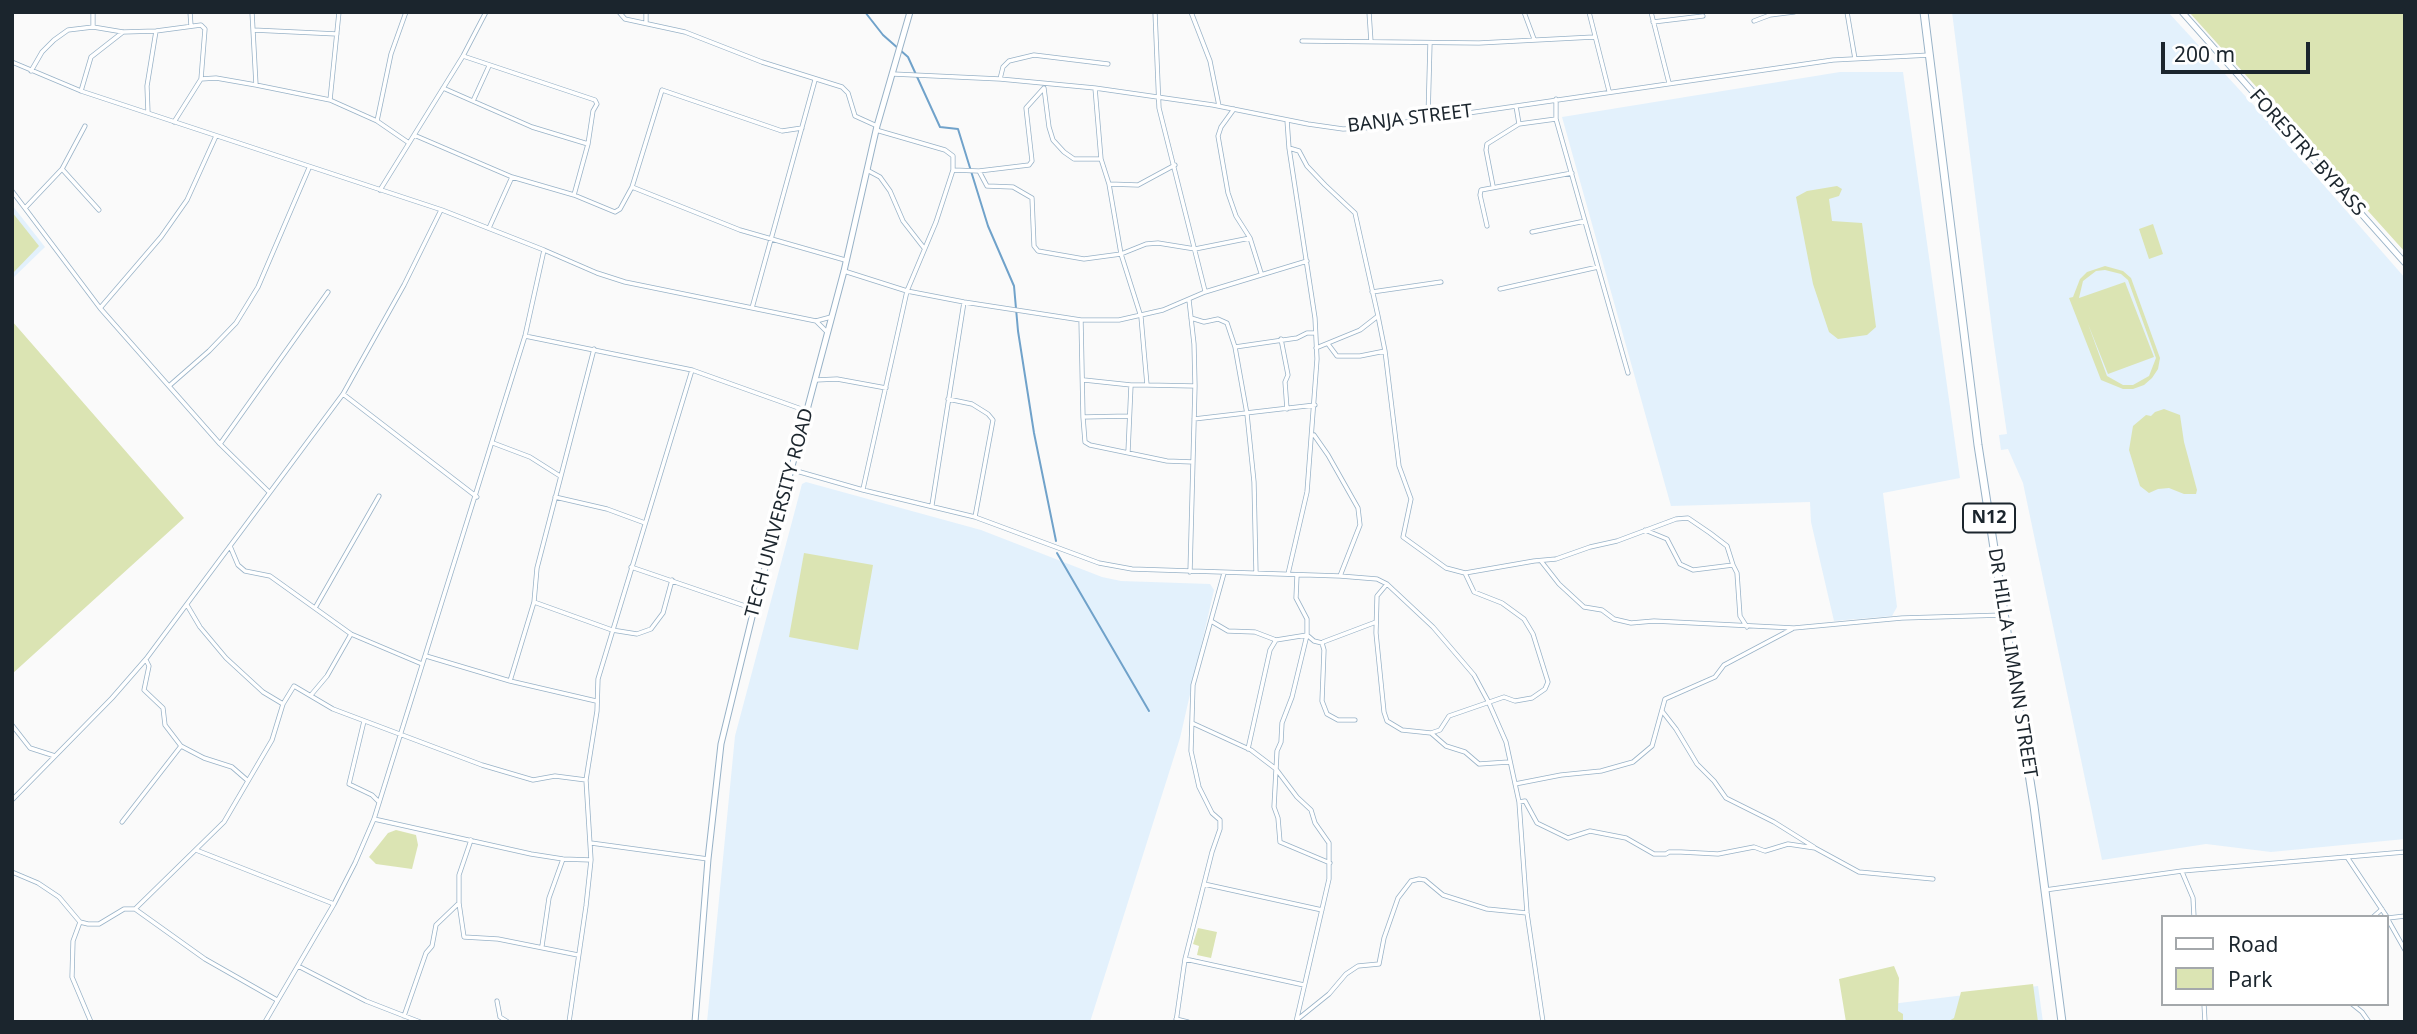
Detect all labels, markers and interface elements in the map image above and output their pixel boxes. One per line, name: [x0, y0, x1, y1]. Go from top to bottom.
scale bar: [2165, 28, 2314, 72]
text: 200 m: [2174, 40, 2235, 68]
street label: FORESTRY BYPASS: [2244, 85, 2370, 221]
street label: BANJA STREET: [1346, 100, 1474, 138]
street label: TECH UNIVERSITY ROAD: [741, 406, 819, 620]
road number: N12: [1963, 504, 2015, 532]
street label: DR HILLA LIMANN STREET: [1983, 547, 2041, 779]
legend: [2162, 915, 2389, 1006]
text: Road: [2228, 930, 2278, 958]
text: Park: [2228, 965, 2272, 993]

